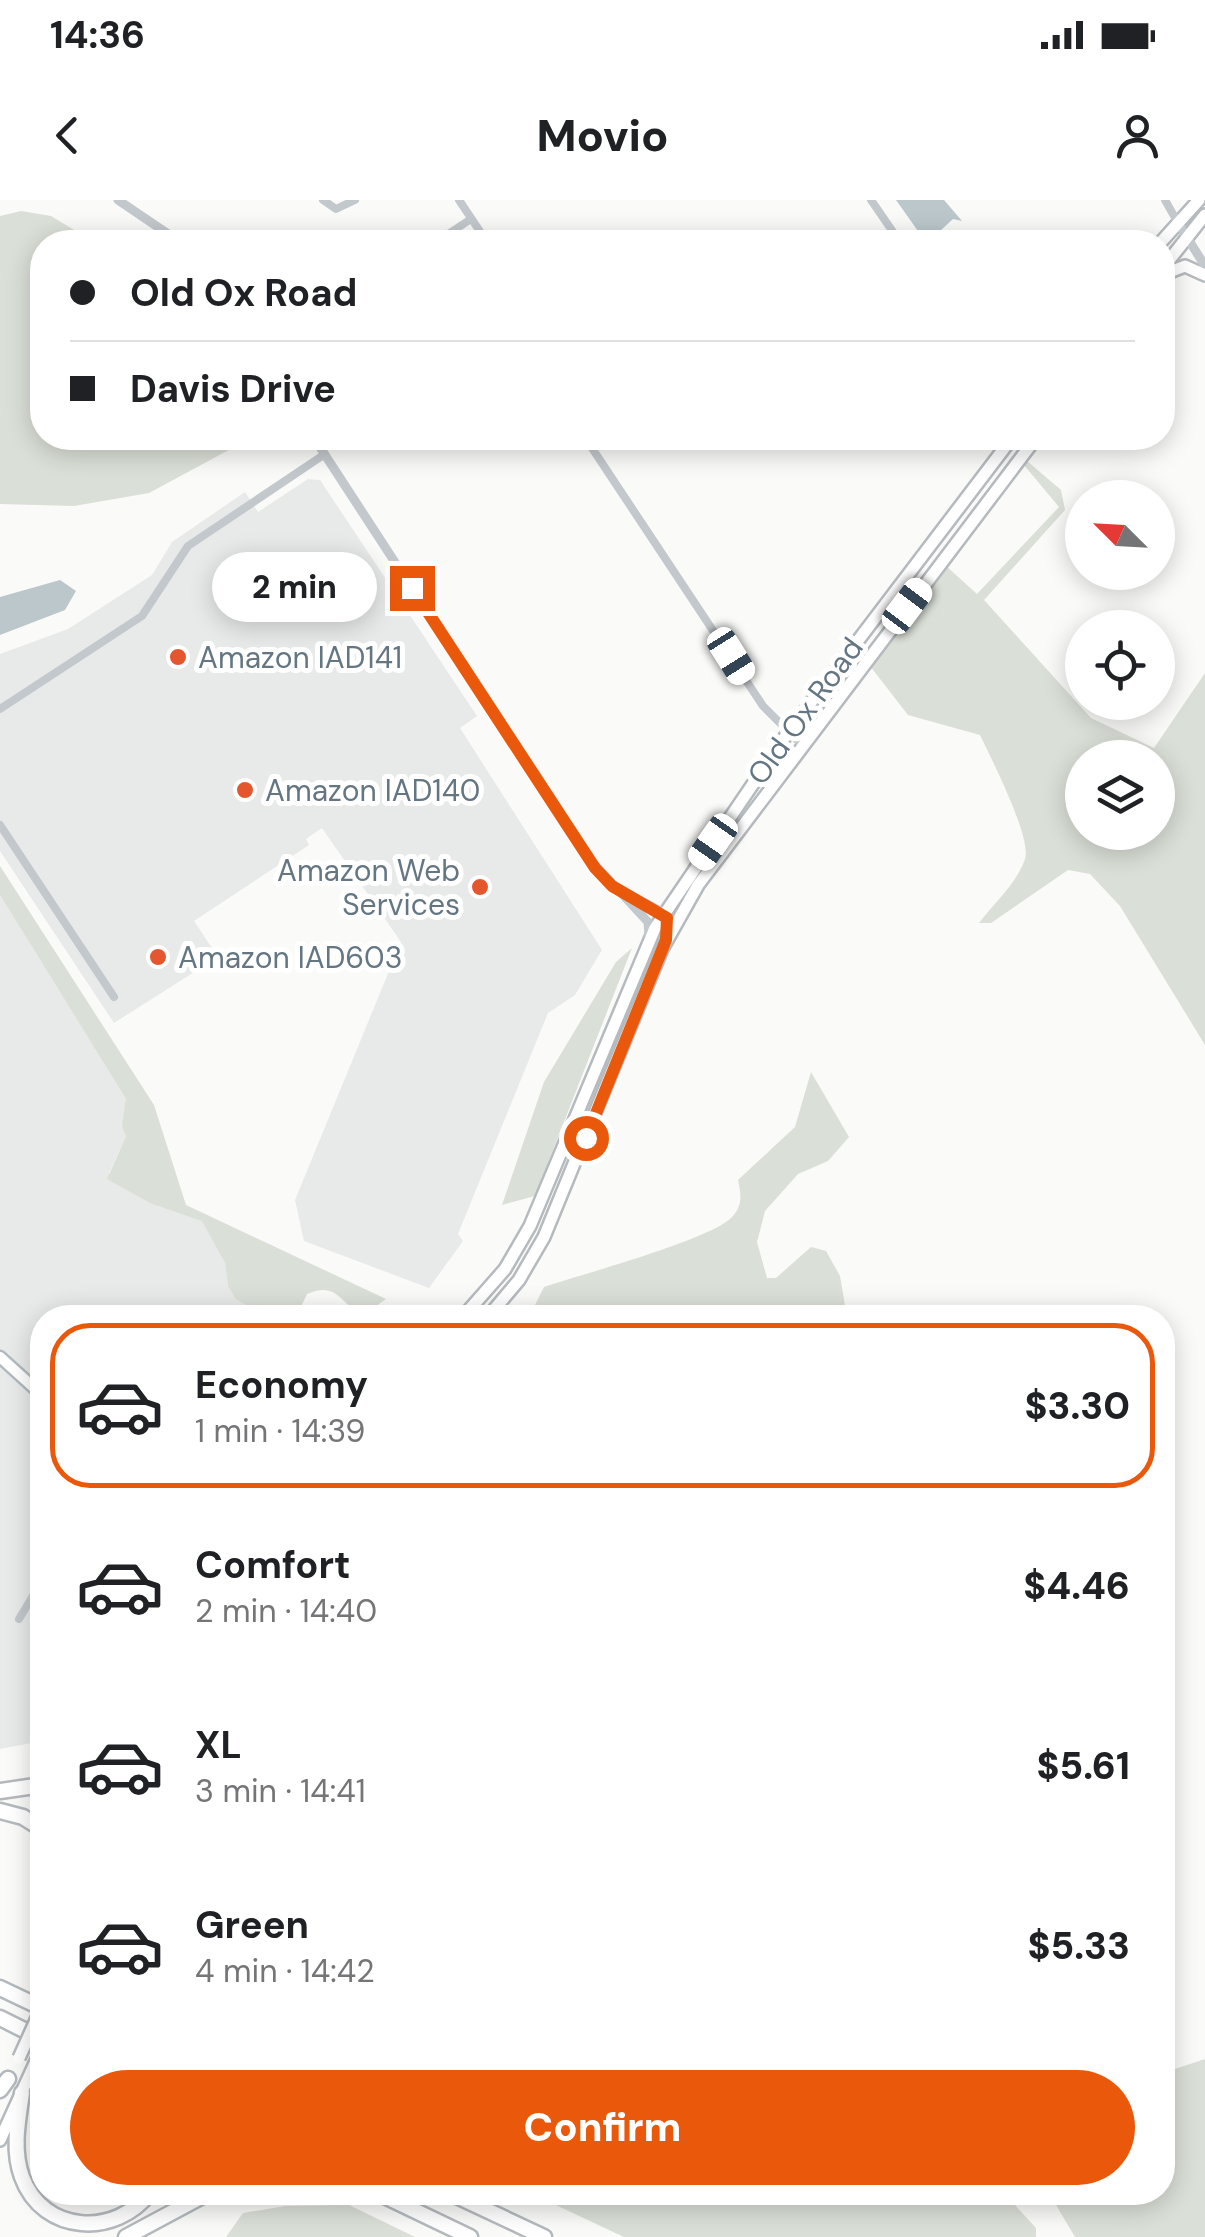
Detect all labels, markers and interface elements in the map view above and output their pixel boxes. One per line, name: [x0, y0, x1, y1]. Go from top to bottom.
text: 14:36: [50, 10, 145, 60]
text: Movio: [536, 106, 669, 165]
icon: back: [40, 108, 95, 163]
icon: person: [1110, 108, 1165, 163]
text: Old Ox Road: [130, 268, 357, 318]
text: Davis Drive: [130, 364, 336, 414]
north arrow: [1065, 480, 1175, 590]
map controls: [1065, 480, 1175, 850]
callout: 2 min: [212, 553, 377, 623]
text: 2 min: [252, 566, 337, 608]
route end: [390, 566, 435, 611]
car: [877, 573, 937, 639]
button: locate: [1065, 610, 1175, 720]
car: [702, 623, 760, 689]
street label: Old Ox Road: [738, 630, 872, 792]
place label: Amazon IAD141: [198, 638, 402, 677]
marker: Amazon IAD141: [167, 646, 189, 668]
button: layers: [1065, 740, 1175, 850]
place label: Amazon IAD140: [265, 771, 480, 810]
marker: Amazon IAD140: [234, 779, 256, 801]
car: [684, 809, 742, 875]
place label: Amazon Web Services: [277, 851, 460, 924]
marker: Amazon Web Services: [469, 876, 491, 898]
place label: Amazon IAD603: [178, 938, 402, 977]
marker: Amazon IAD603: [147, 946, 169, 968]
route start: [564, 1116, 609, 1161]
text: Economy: [195, 1360, 368, 1410]
icon: car: [75, 1361, 165, 1451]
text: $3.30: [1024, 1381, 1130, 1431]
text: 1 min · 14:39: [195, 1410, 365, 1452]
text: Comfort: [195, 1540, 351, 1590]
icon: car: [75, 1541, 165, 1631]
text: $4.46: [1023, 1561, 1130, 1611]
text: 2 min · 14:40: [195, 1590, 377, 1632]
text: XL: [195, 1720, 242, 1770]
icon: car: [75, 1721, 165, 1811]
text: $5.61: [1036, 1741, 1130, 1791]
text: 3 min · 14:41: [195, 1770, 366, 1812]
text: Green: [195, 1900, 309, 1950]
icon: car: [75, 1901, 165, 1991]
text: $5.33: [1028, 1921, 1130, 1971]
text: 4 min · 14:42: [195, 1950, 375, 1992]
button: Confirm: [70, 2070, 1135, 2185]

